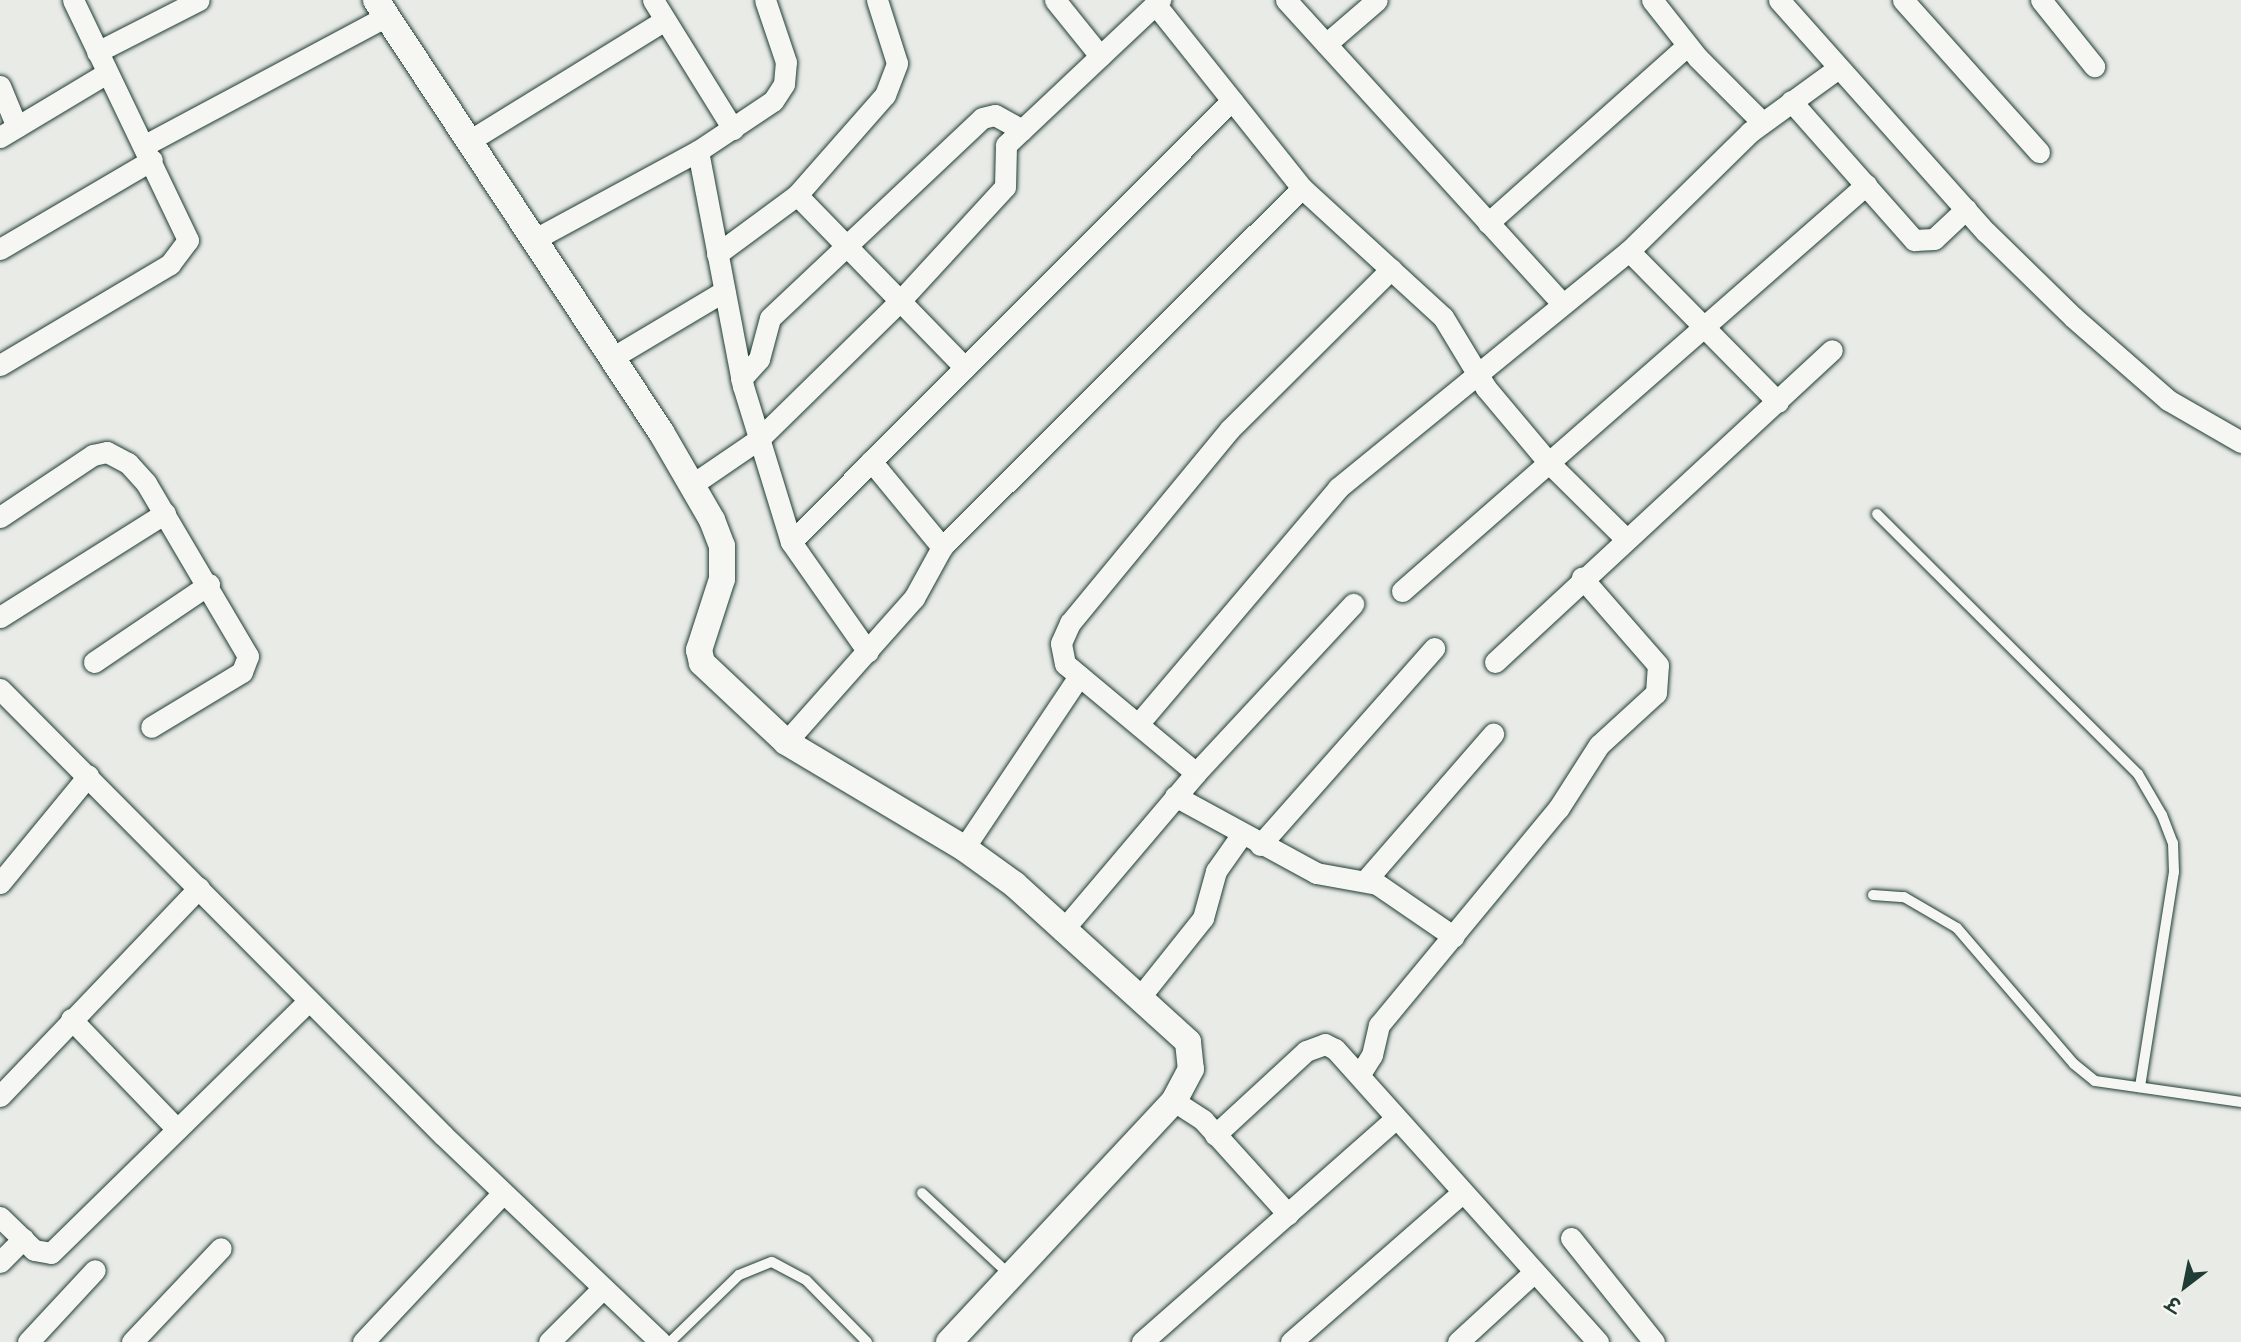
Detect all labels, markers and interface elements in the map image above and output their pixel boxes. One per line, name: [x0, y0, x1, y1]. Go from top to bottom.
north arrow: [2150, 1251, 2220, 1321]
text: उ: [2162, 1291, 2185, 1317]

